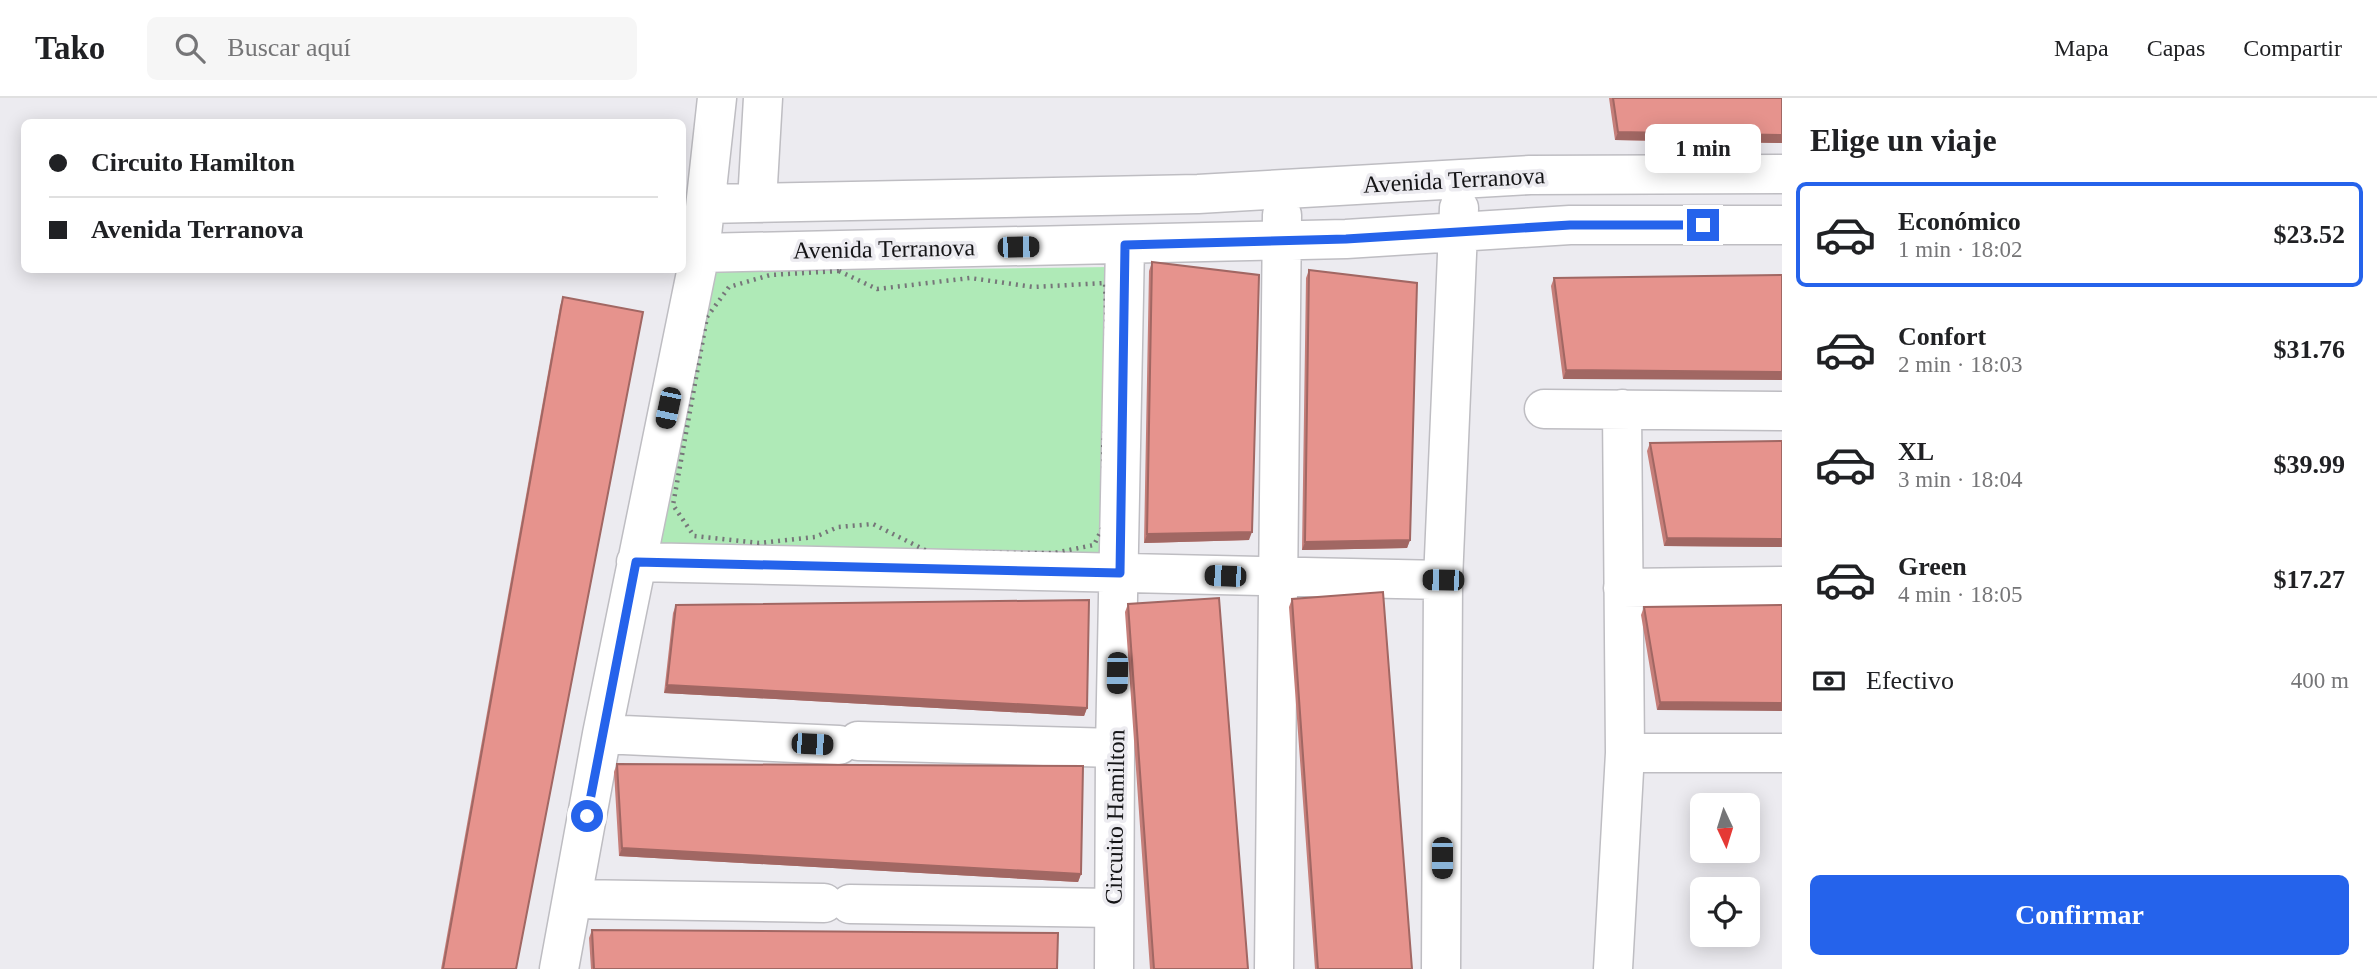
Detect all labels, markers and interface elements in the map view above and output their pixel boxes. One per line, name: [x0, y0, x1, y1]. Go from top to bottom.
search box: [147, 17, 637, 80]
icon: search: [171, 29, 209, 67]
text: Tako: [35, 30, 105, 66]
text: Buscar aquí: [227, 33, 351, 62]
text: Mapa: [2054, 35, 2109, 61]
text: Capas: [2147, 35, 2205, 61]
text: Compartir: [2243, 35, 2342, 61]
text: Elige un viaje: [1810, 122, 1997, 158]
callout: 1 min: [1645, 123, 1761, 172]
text: 1 min: [1675, 136, 1731, 161]
text: Circuito Hamilton: [91, 148, 295, 177]
street label: Avenida Terranova: [1362, 162, 1546, 198]
icon: car: [1814, 203, 1877, 266]
text: Económico: [1898, 207, 2021, 236]
route end: [1687, 209, 1719, 241]
text: Avenida Terranova: [91, 215, 304, 244]
text: $23.52: [2274, 220, 2345, 249]
street label: Avenida Terranova: [793, 234, 976, 264]
car: [997, 236, 1040, 258]
text: 1 min · 18:02: [1898, 237, 2023, 262]
icon: car: [1814, 318, 1877, 381]
text: Confort: [1898, 322, 1986, 351]
text: $31.76: [2274, 335, 2345, 364]
text: 2 min · 18:03: [1898, 352, 2023, 377]
car: [654, 385, 683, 431]
icon: car: [1814, 433, 1877, 496]
text: XL: [1898, 437, 1934, 466]
text: $39.99: [2274, 450, 2345, 479]
text: 3 min · 18:04: [1898, 467, 2023, 492]
icon: car: [1814, 548, 1877, 611]
text: Green: [1898, 552, 1967, 581]
car: [1204, 565, 1247, 587]
text: $17.27: [2274, 565, 2345, 594]
car: [1422, 569, 1465, 591]
text: 4 min · 18:05: [1898, 582, 2023, 607]
car: [1107, 652, 1128, 694]
icon: cash: [1810, 662, 1848, 700]
text: Efectivo: [1866, 666, 1954, 695]
text: 400 m: [2291, 668, 2349, 693]
street label: Circuito Hamilton: [1100, 729, 1130, 905]
car: [791, 732, 834, 756]
north arrow: [1690, 793, 1760, 863]
map controls: [1690, 793, 1760, 947]
route start: [571, 800, 603, 832]
car: [1432, 837, 1453, 879]
button: Confirmar: [1810, 875, 2349, 955]
button: locate: [1690, 877, 1760, 947]

